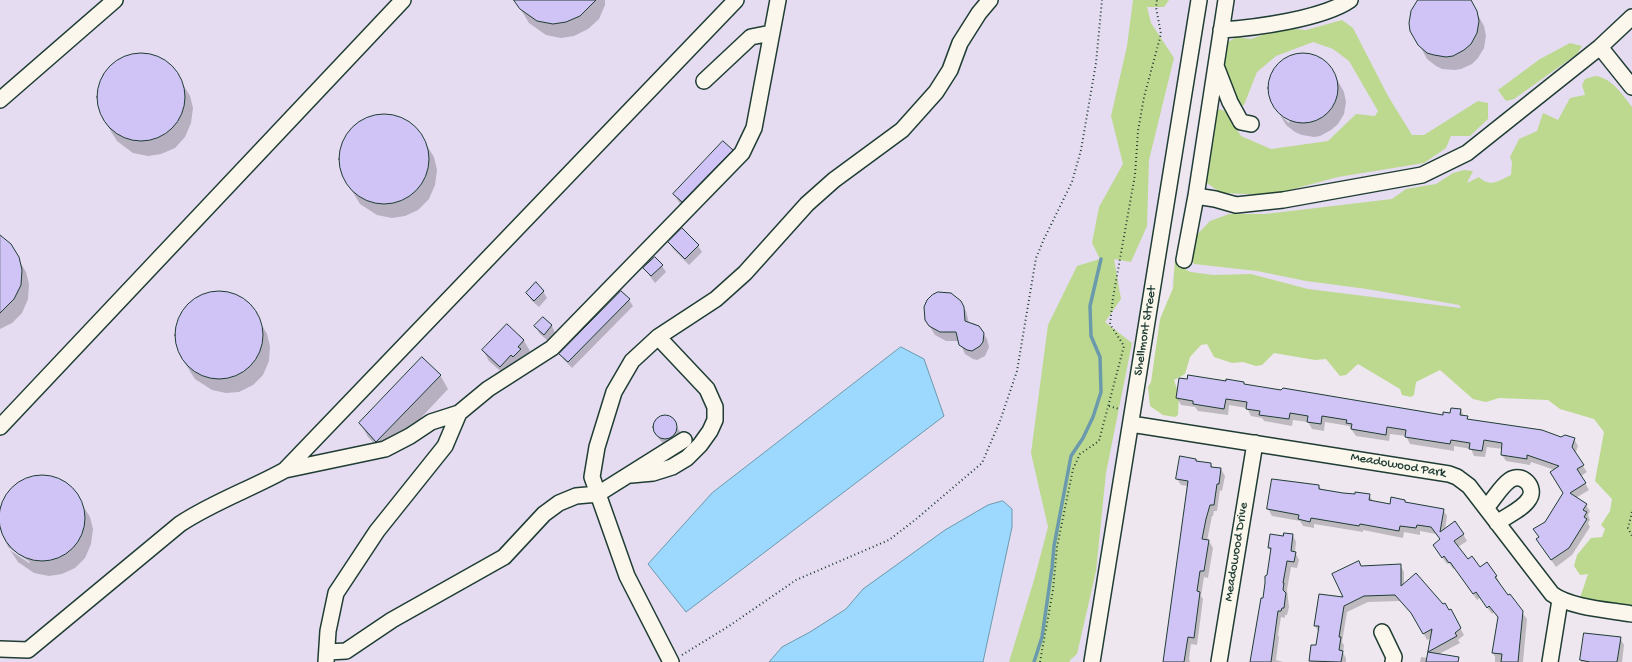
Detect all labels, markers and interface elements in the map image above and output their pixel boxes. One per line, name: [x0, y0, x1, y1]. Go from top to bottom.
street label: Shellmont Street: [1131, 285, 1161, 377]
street label: Meadowood Park: [1349, 450, 1447, 482]
street label: Meadowood Drive: [1221, 501, 1253, 603]

